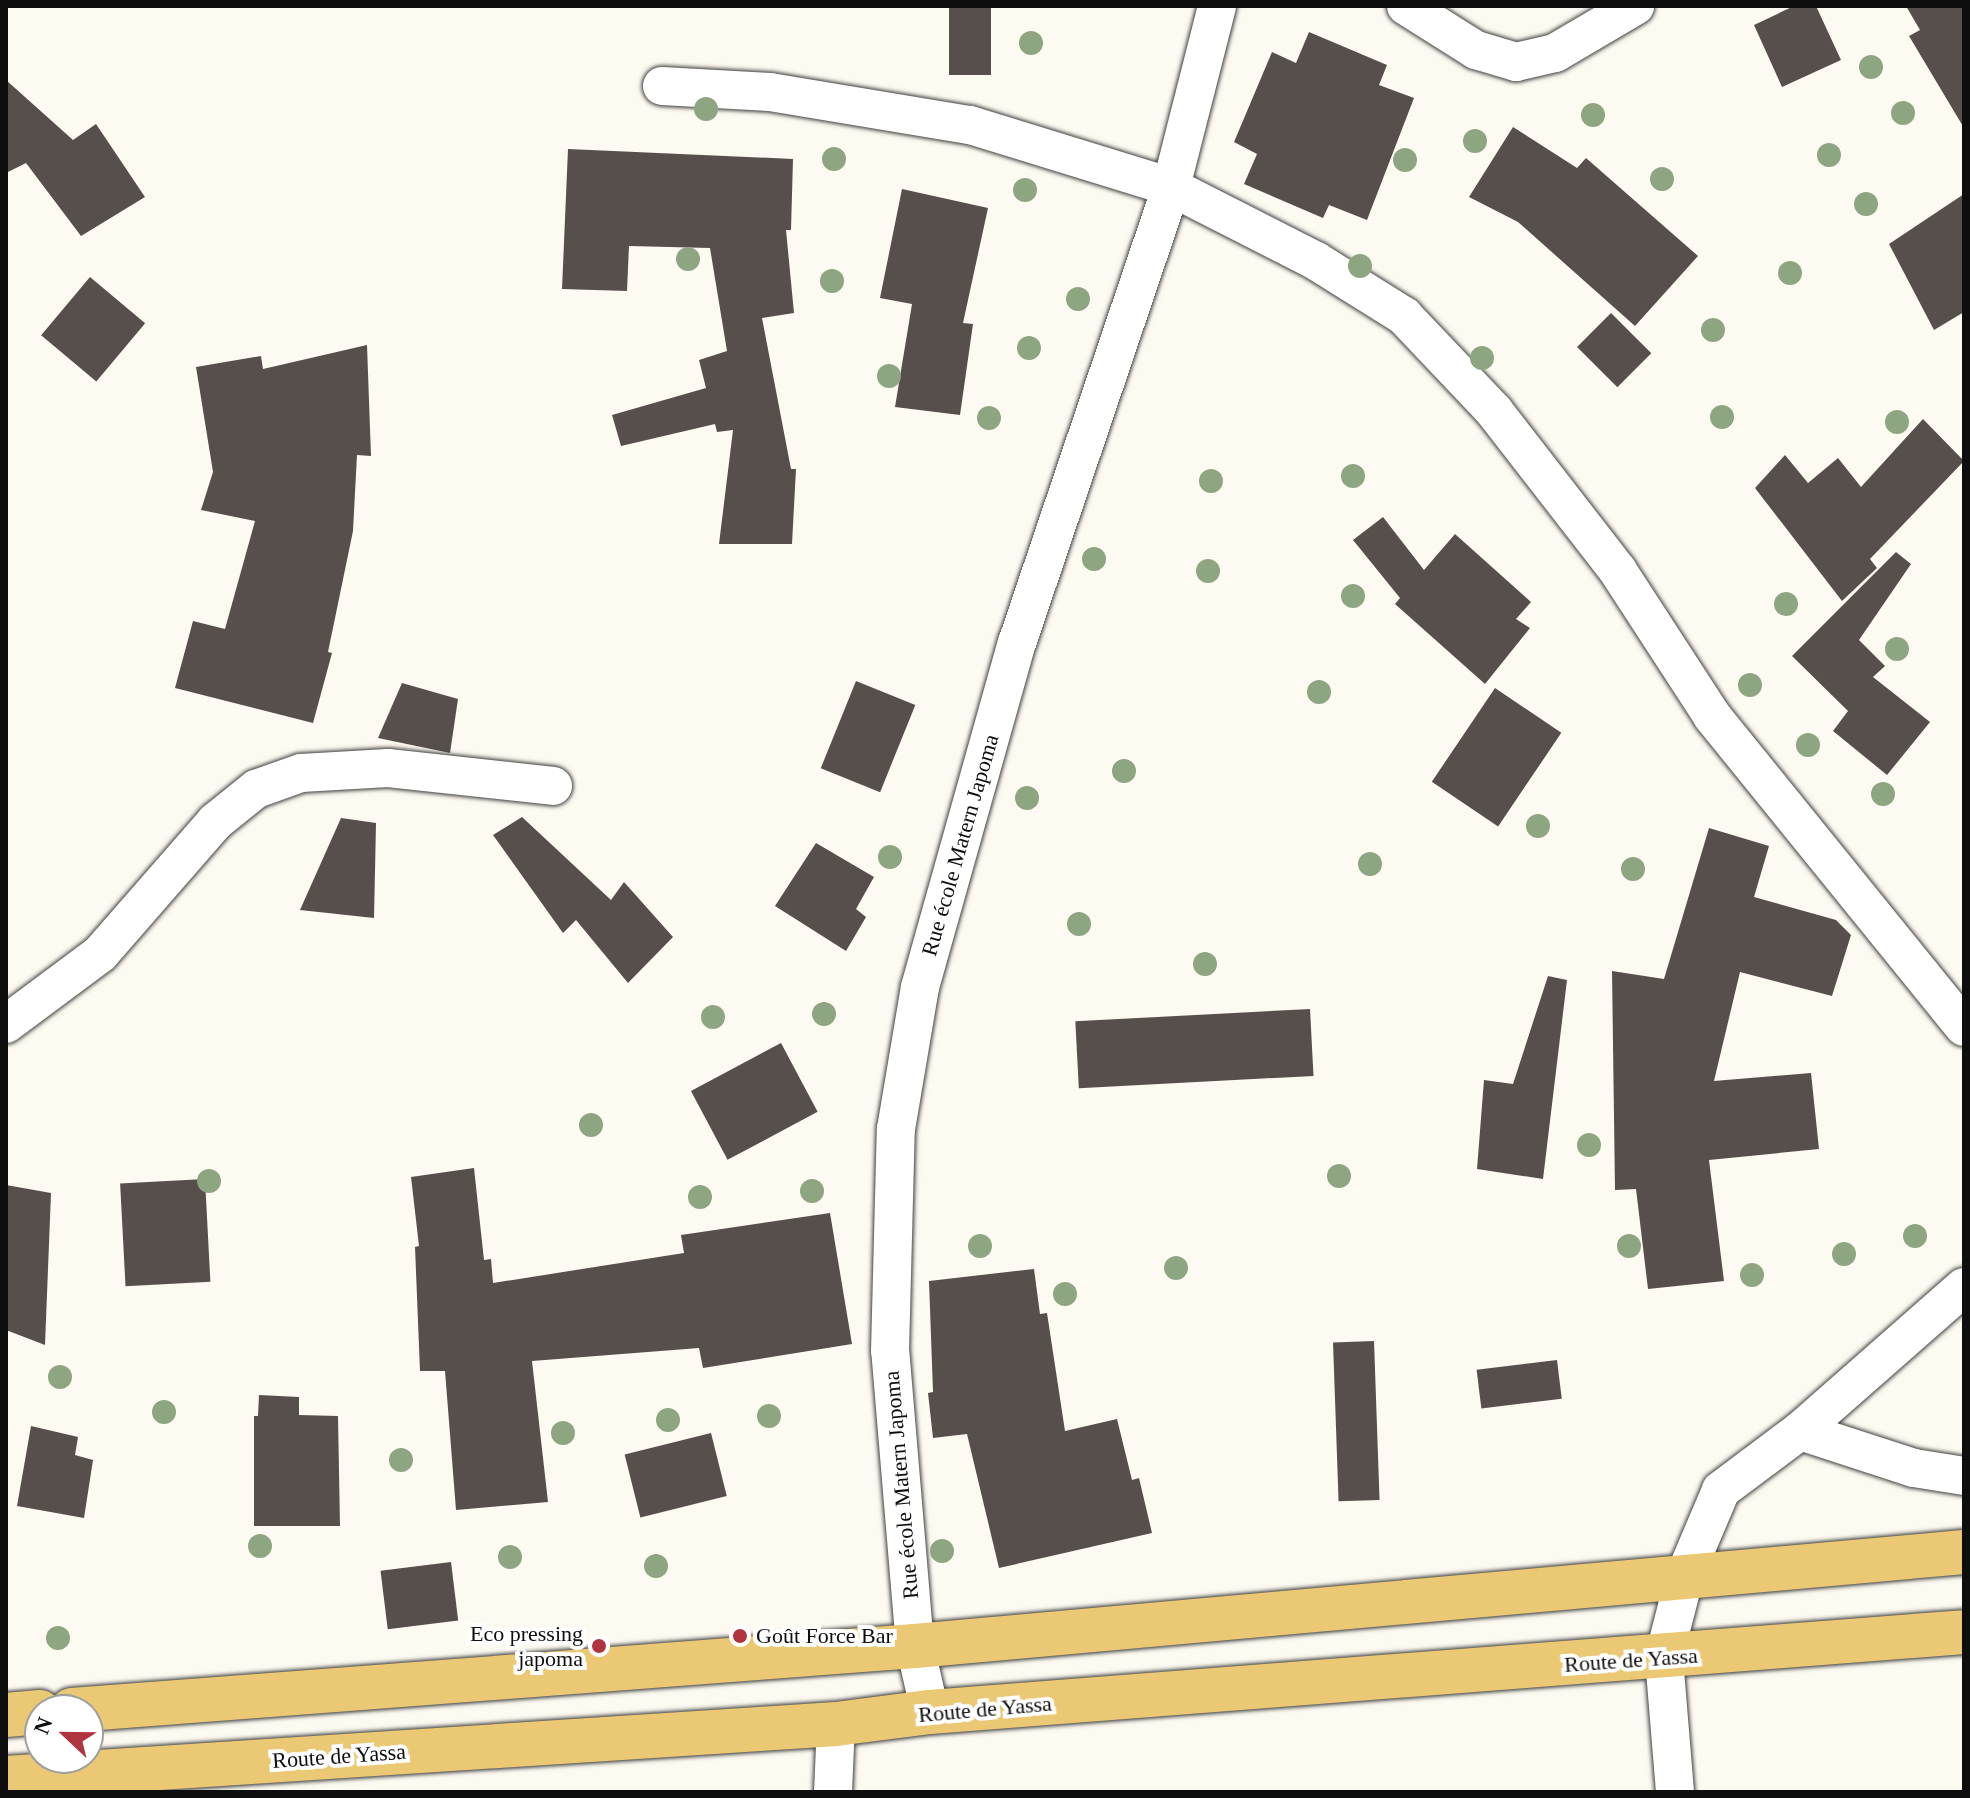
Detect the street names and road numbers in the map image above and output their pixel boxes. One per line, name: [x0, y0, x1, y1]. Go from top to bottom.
street label: Rue école Matern Japoma: [916, 731, 1004, 959]
street label: Rue école Matern Japoma: [878, 1370, 924, 1600]
street label: Route de Yassa: [1563, 1642, 1699, 1678]
street label: Route de Yassa: [917, 1690, 1053, 1728]
street label: Route de Yassa: [271, 1738, 407, 1774]

